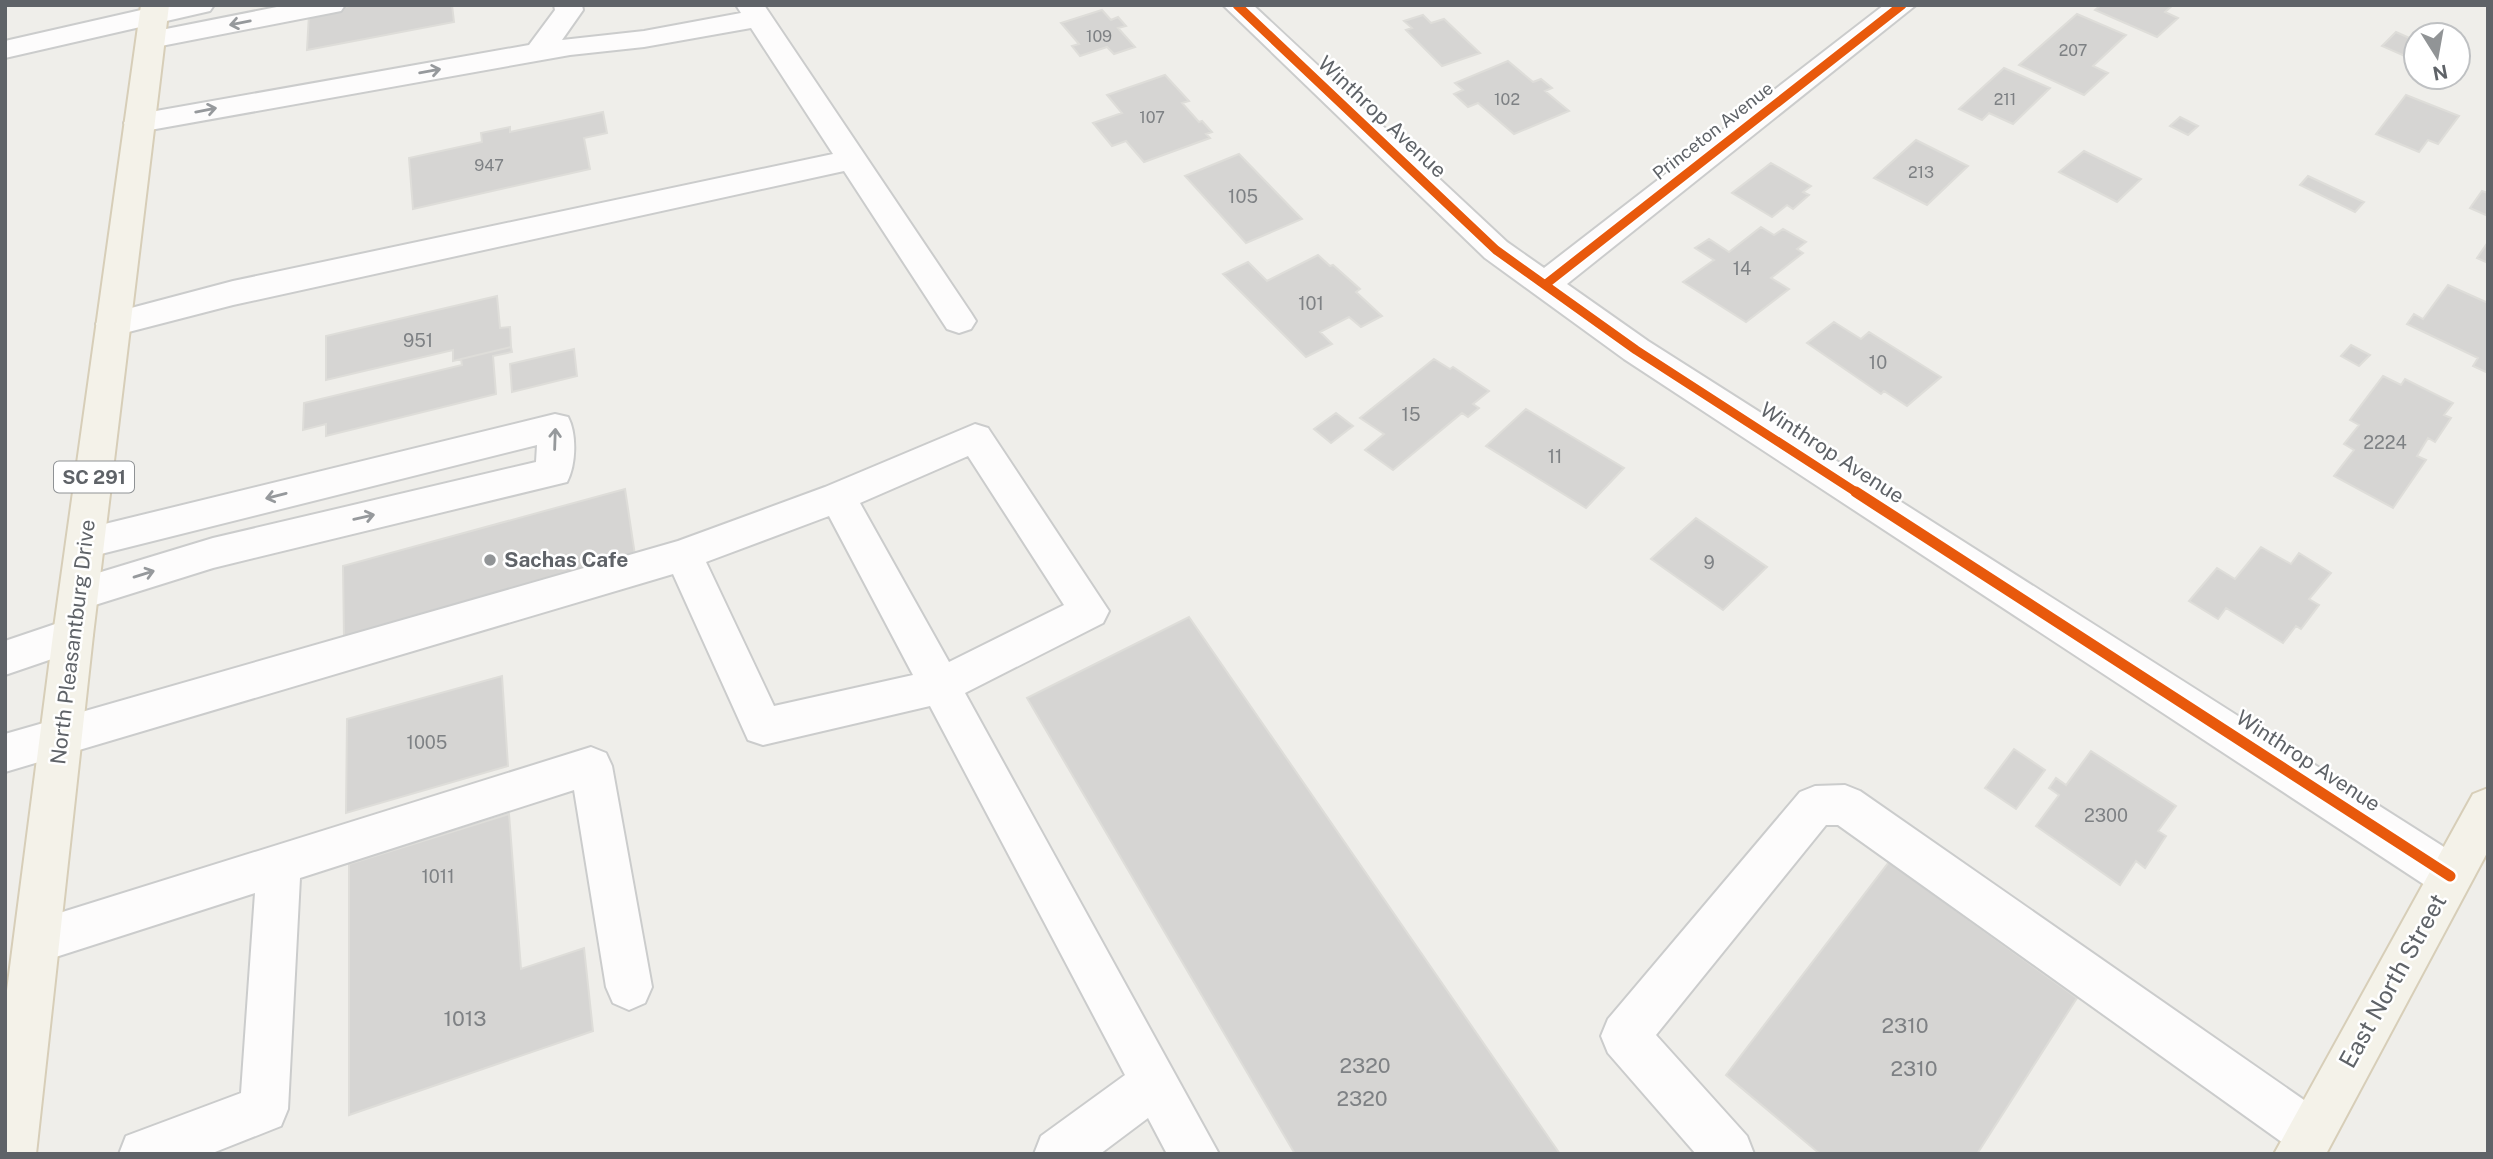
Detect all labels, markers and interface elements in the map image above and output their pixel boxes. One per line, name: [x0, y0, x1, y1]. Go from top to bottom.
one-way arrow: [229, 17, 252, 31]
north arrow: [2402, 21, 2472, 91]
house number: 109: [1086, 27, 1112, 46]
house number: 207: [2059, 41, 2087, 60]
street label: Winthrop Avenue: [1313, 51, 1452, 183]
text: N: [2431, 60, 2450, 85]
one-way arrow: [418, 64, 441, 77]
street label: Princeton Avenue: [1649, 77, 1777, 184]
house number: 102: [1494, 90, 1520, 109]
house number: 211: [1994, 90, 2016, 109]
one-way arrow: [194, 103, 217, 117]
house number: 107: [1139, 108, 1165, 127]
house number: 947: [474, 156, 504, 175]
house number: 213: [1908, 163, 1934, 182]
house number: 105: [1228, 186, 1258, 207]
house number: 14: [1733, 258, 1751, 279]
house number: 101: [1298, 293, 1324, 314]
house number: 951: [403, 330, 433, 351]
house number: 10: [1869, 352, 1887, 373]
street label: Winthrop Avenue: [1756, 397, 1909, 508]
house number: 15: [1402, 404, 1420, 425]
one-way arrow: [548, 428, 561, 451]
house number: 2224: [2363, 432, 2407, 453]
house number: 11: [1548, 446, 1562, 467]
road number: SC 291: [54, 462, 134, 492]
one-way arrow: [265, 490, 288, 503]
one-way arrow: [352, 510, 375, 523]
street label: North Pleasantburg Drive: [45, 518, 100, 766]
place label: Sachas Cafe: [504, 547, 628, 572]
marker: Sachas Cafe: [482, 552, 498, 568]
house number: 9: [1703, 552, 1715, 573]
one-way arrow: [133, 567, 155, 580]
street label: Winthrop Avenue: [2232, 705, 2385, 816]
house number: 1005: [407, 732, 447, 753]
house number: 2300: [2084, 805, 2128, 826]
house number: 1011: [422, 866, 455, 887]
street label: East North Street: [2333, 889, 2452, 1072]
house number: 1013: [443, 1006, 487, 1031]
house number: 2310: [1881, 1013, 1929, 1038]
house number: 2320: [1339, 1053, 1391, 1078]
house number: 2310: [1890, 1056, 1938, 1081]
house number: 2320: [1336, 1086, 1388, 1111]

